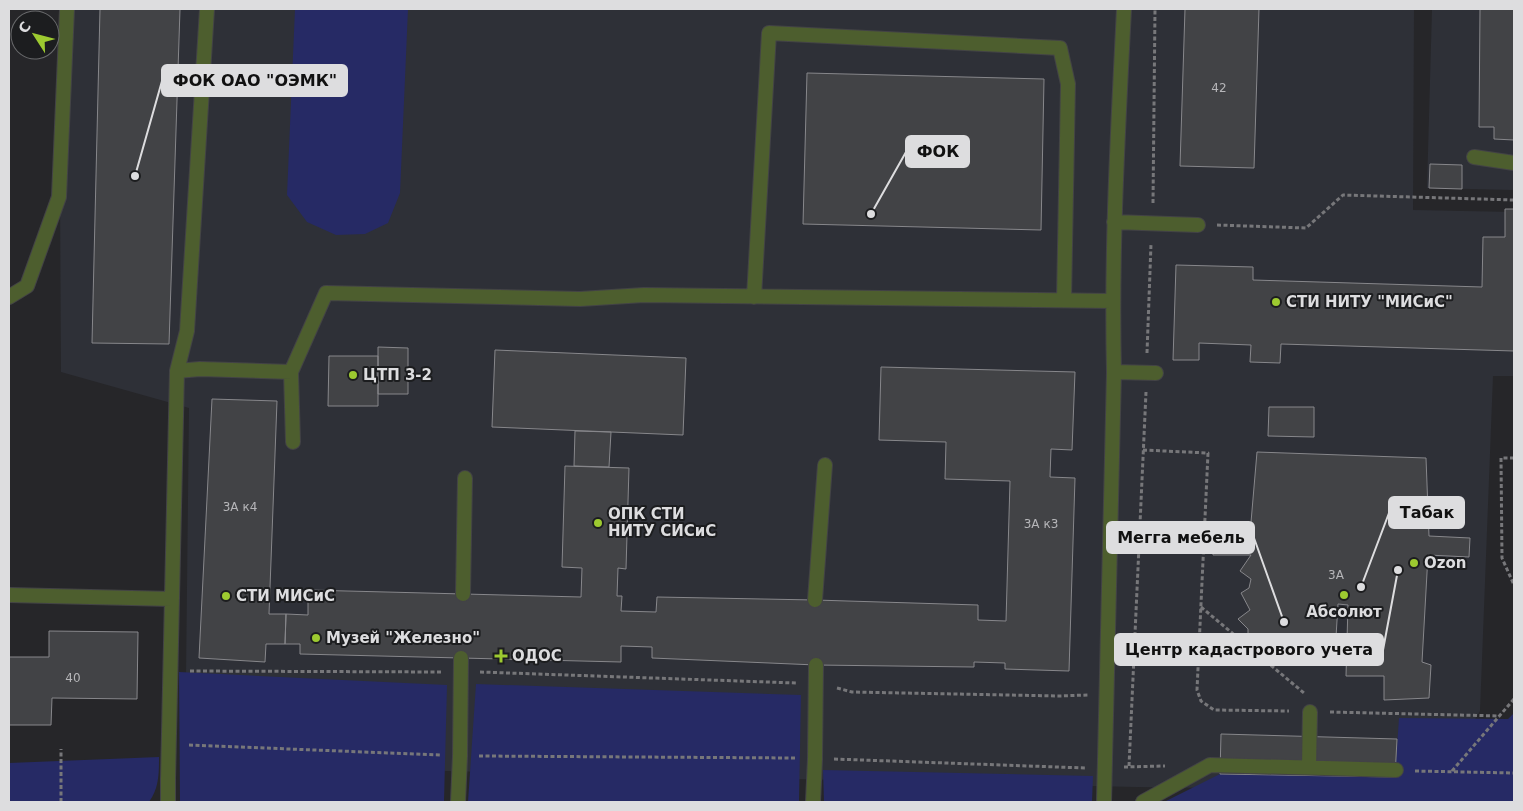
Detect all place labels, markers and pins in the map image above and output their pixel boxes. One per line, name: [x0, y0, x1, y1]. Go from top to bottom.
callout: ФОК ОАО "ОЭМК": [162, 65, 347, 96]
callout: ФОК: [906, 136, 969, 167]
place label: СТИ НИТУ "МИСиС": [1286, 293, 1453, 311]
marker: СТИ НИТУ "МИСиС": [1270, 296, 1282, 308]
place label: ЦТП 3-2: [363, 366, 432, 384]
marker: ЦТП 3-2: [347, 369, 359, 381]
callout: Табак: [1389, 497, 1464, 528]
place label: ОПК СТИ НИТУ СИСиС: [608, 505, 716, 540]
marker: ОПК СТИ НИТУ СИСиС: [592, 517, 604, 529]
callout: Мегга мебель: [1107, 522, 1254, 553]
place label: Ozon: [1424, 554, 1466, 572]
marker: Ozon: [1408, 557, 1420, 569]
place label: СТИ МИСиС: [236, 587, 335, 605]
marker: Абсолют: [1338, 589, 1350, 601]
marker: СТИ МИСиС: [220, 590, 232, 602]
place label: Абсолют: [1306, 603, 1382, 621]
place label: Музей "Железно": [326, 629, 480, 647]
marker: Музей "Железно": [310, 632, 322, 644]
callout: Центр кадастрового учета: [1115, 634, 1383, 665]
place label: ОДОС: [512, 647, 562, 665]
marker: ОДОС: [494, 649, 508, 663]

